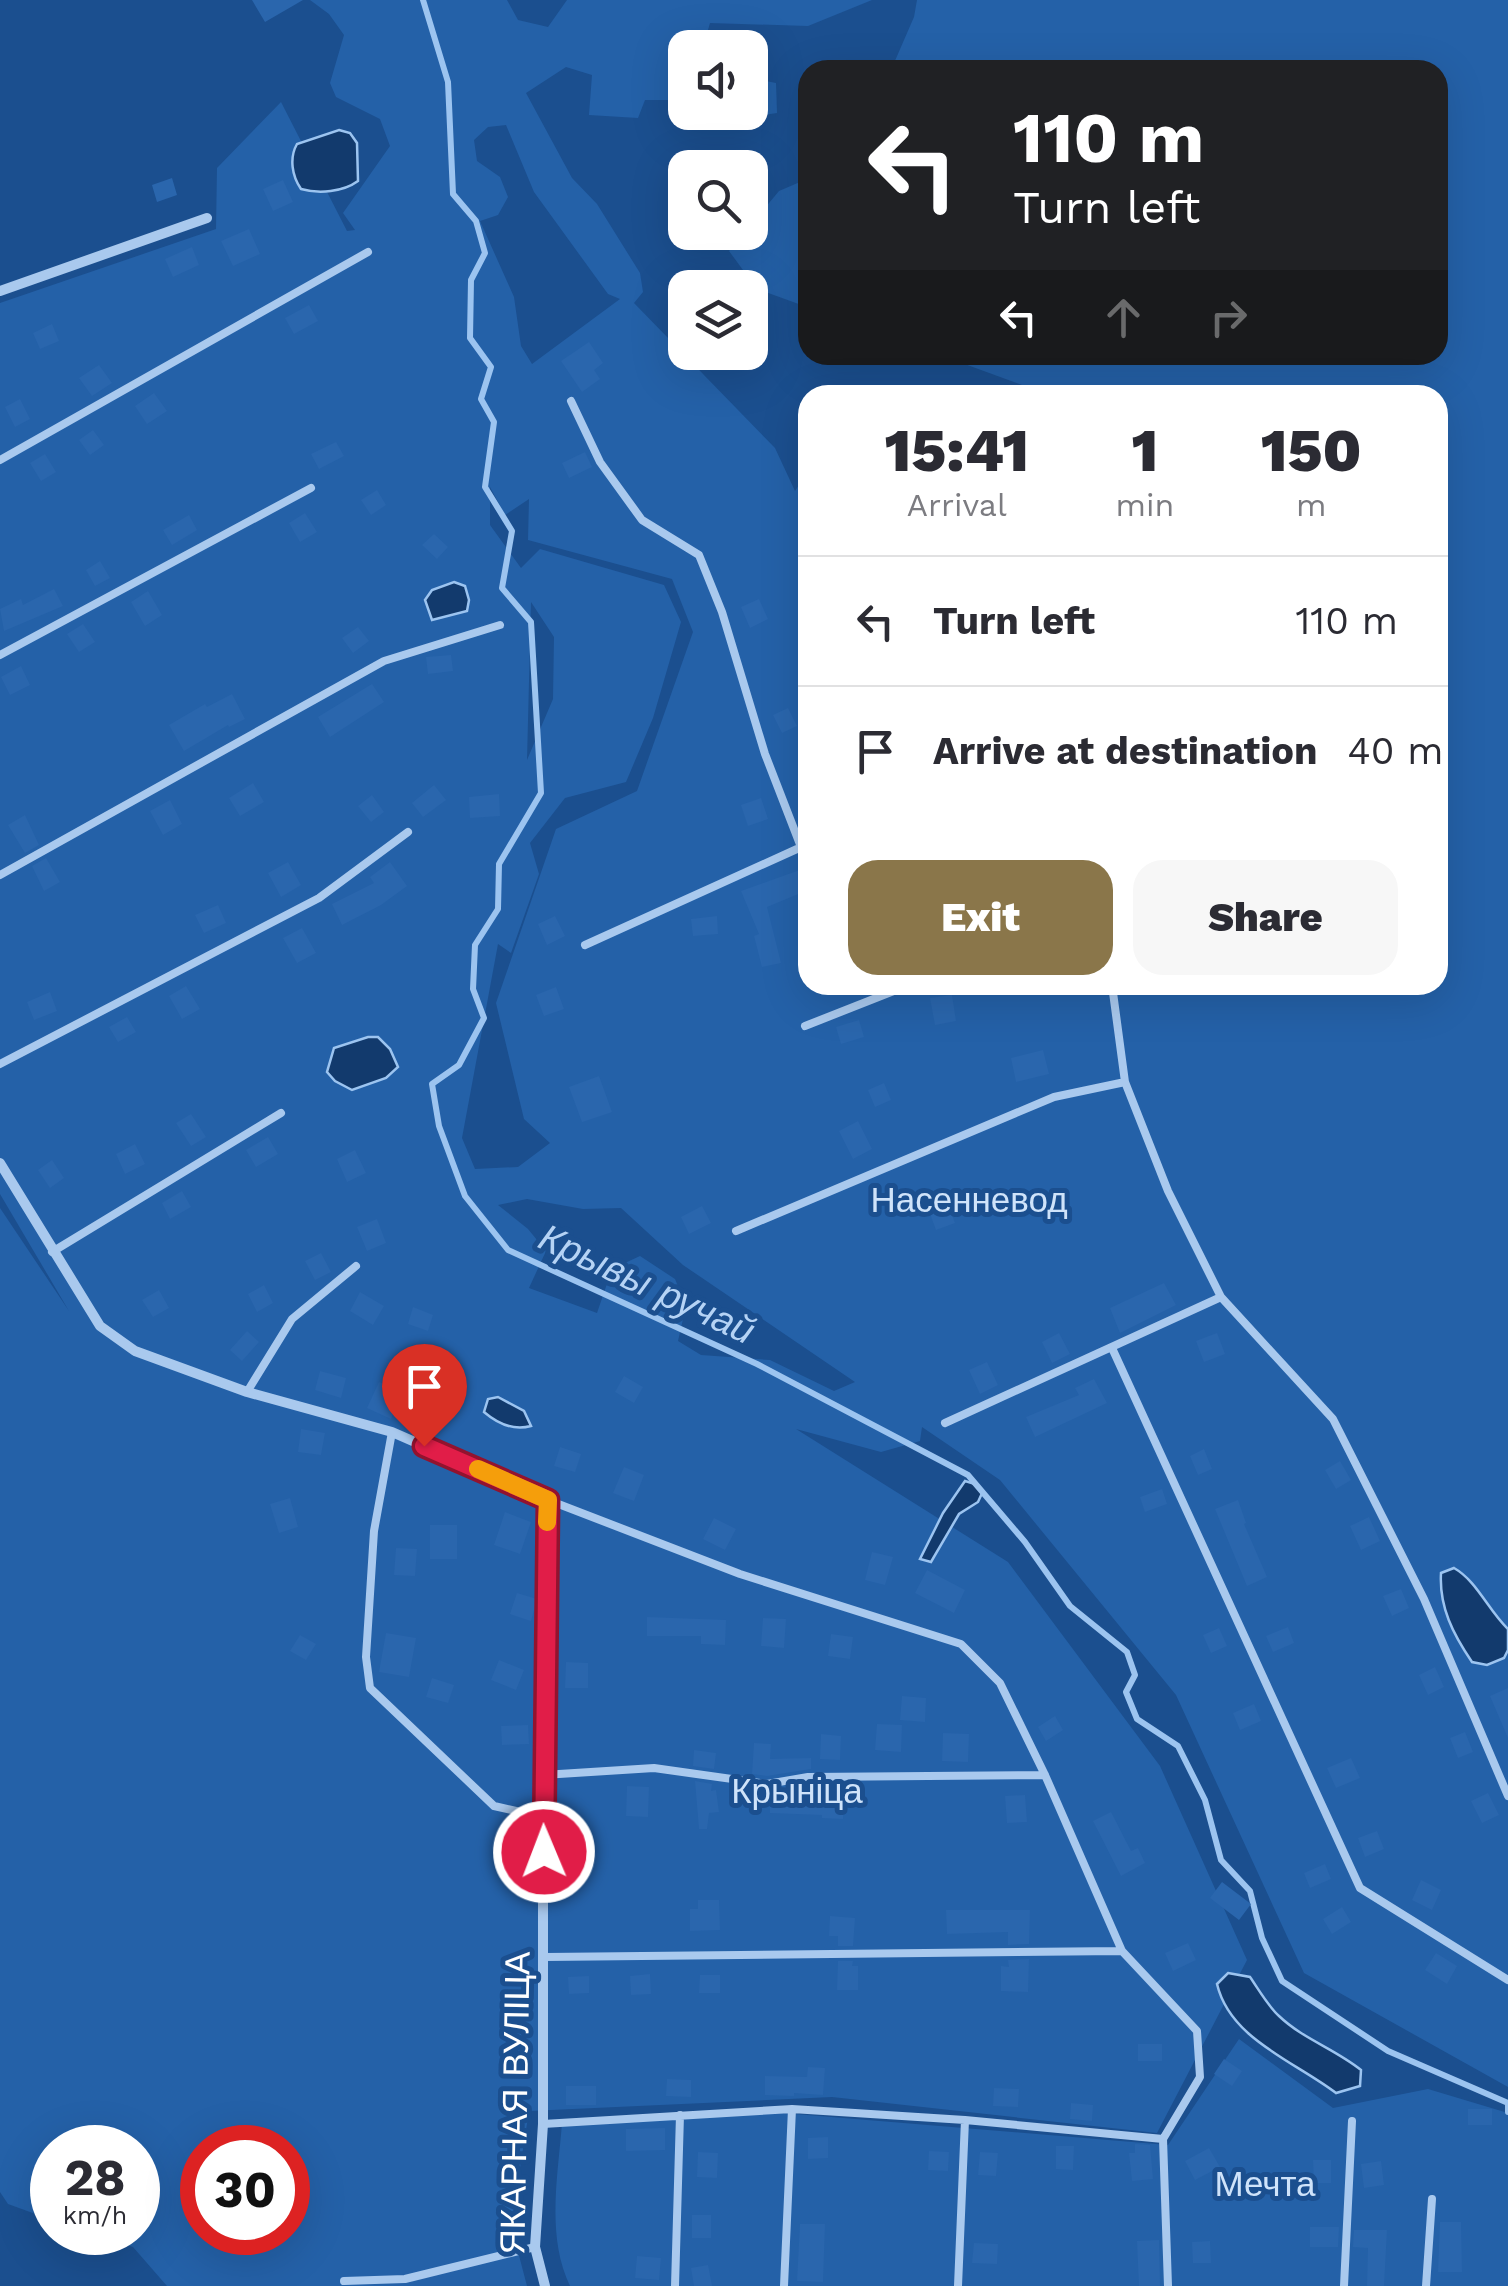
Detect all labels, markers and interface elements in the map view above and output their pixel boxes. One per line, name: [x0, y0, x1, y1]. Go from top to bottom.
map controls: [668, 30, 768, 370]
button: sound: [668, 30, 768, 130]
text: 110 m: [1013, 97, 1204, 179]
icon: left: [848, 100, 978, 230]
button: search: [668, 150, 768, 250]
text: Turn left: [1013, 181, 1200, 234]
button: layers: [668, 270, 768, 370]
icon: left: [991, 290, 1046, 345]
icon: ahead: [1096, 290, 1151, 345]
icon: right: [1201, 290, 1256, 345]
text: 15:41: [884, 415, 1029, 486]
text: 1: [1132, 415, 1158, 486]
text: 150: [1261, 415, 1362, 486]
text: Arrival: [907, 486, 1007, 524]
text: min: [1115, 486, 1174, 524]
text: m: [1296, 486, 1326, 524]
icon: left: [848, 594, 903, 649]
text: Turn left: [933, 599, 1095, 643]
text: 110 m: [1296, 599, 1398, 643]
icon: arrive: [848, 724, 903, 779]
text: Arrive at destination: [933, 729, 1318, 773]
text: 40 m: [1348, 729, 1444, 773]
button: Exit: [848, 860, 1113, 975]
button: Share: [1133, 860, 1398, 975]
park label: Насенневод: [870, 1179, 1068, 1221]
water label: Крывы ручай: [532, 1215, 762, 1353]
pin: [382, 1344, 467, 1447]
icon: arrive: [397, 1359, 452, 1414]
park label: Крыніца: [731, 1770, 863, 1812]
position arrow: [492, 1800, 596, 1904]
street label: ЯКАРНАЯ ВУЛІЦА: [491, 1950, 539, 2255]
speed limit sign: 30: [180, 2125, 310, 2255]
text: 28: [64, 2148, 126, 2207]
park label: Мечта: [1214, 2163, 1316, 2205]
text: km/h: [63, 2201, 127, 2230]

